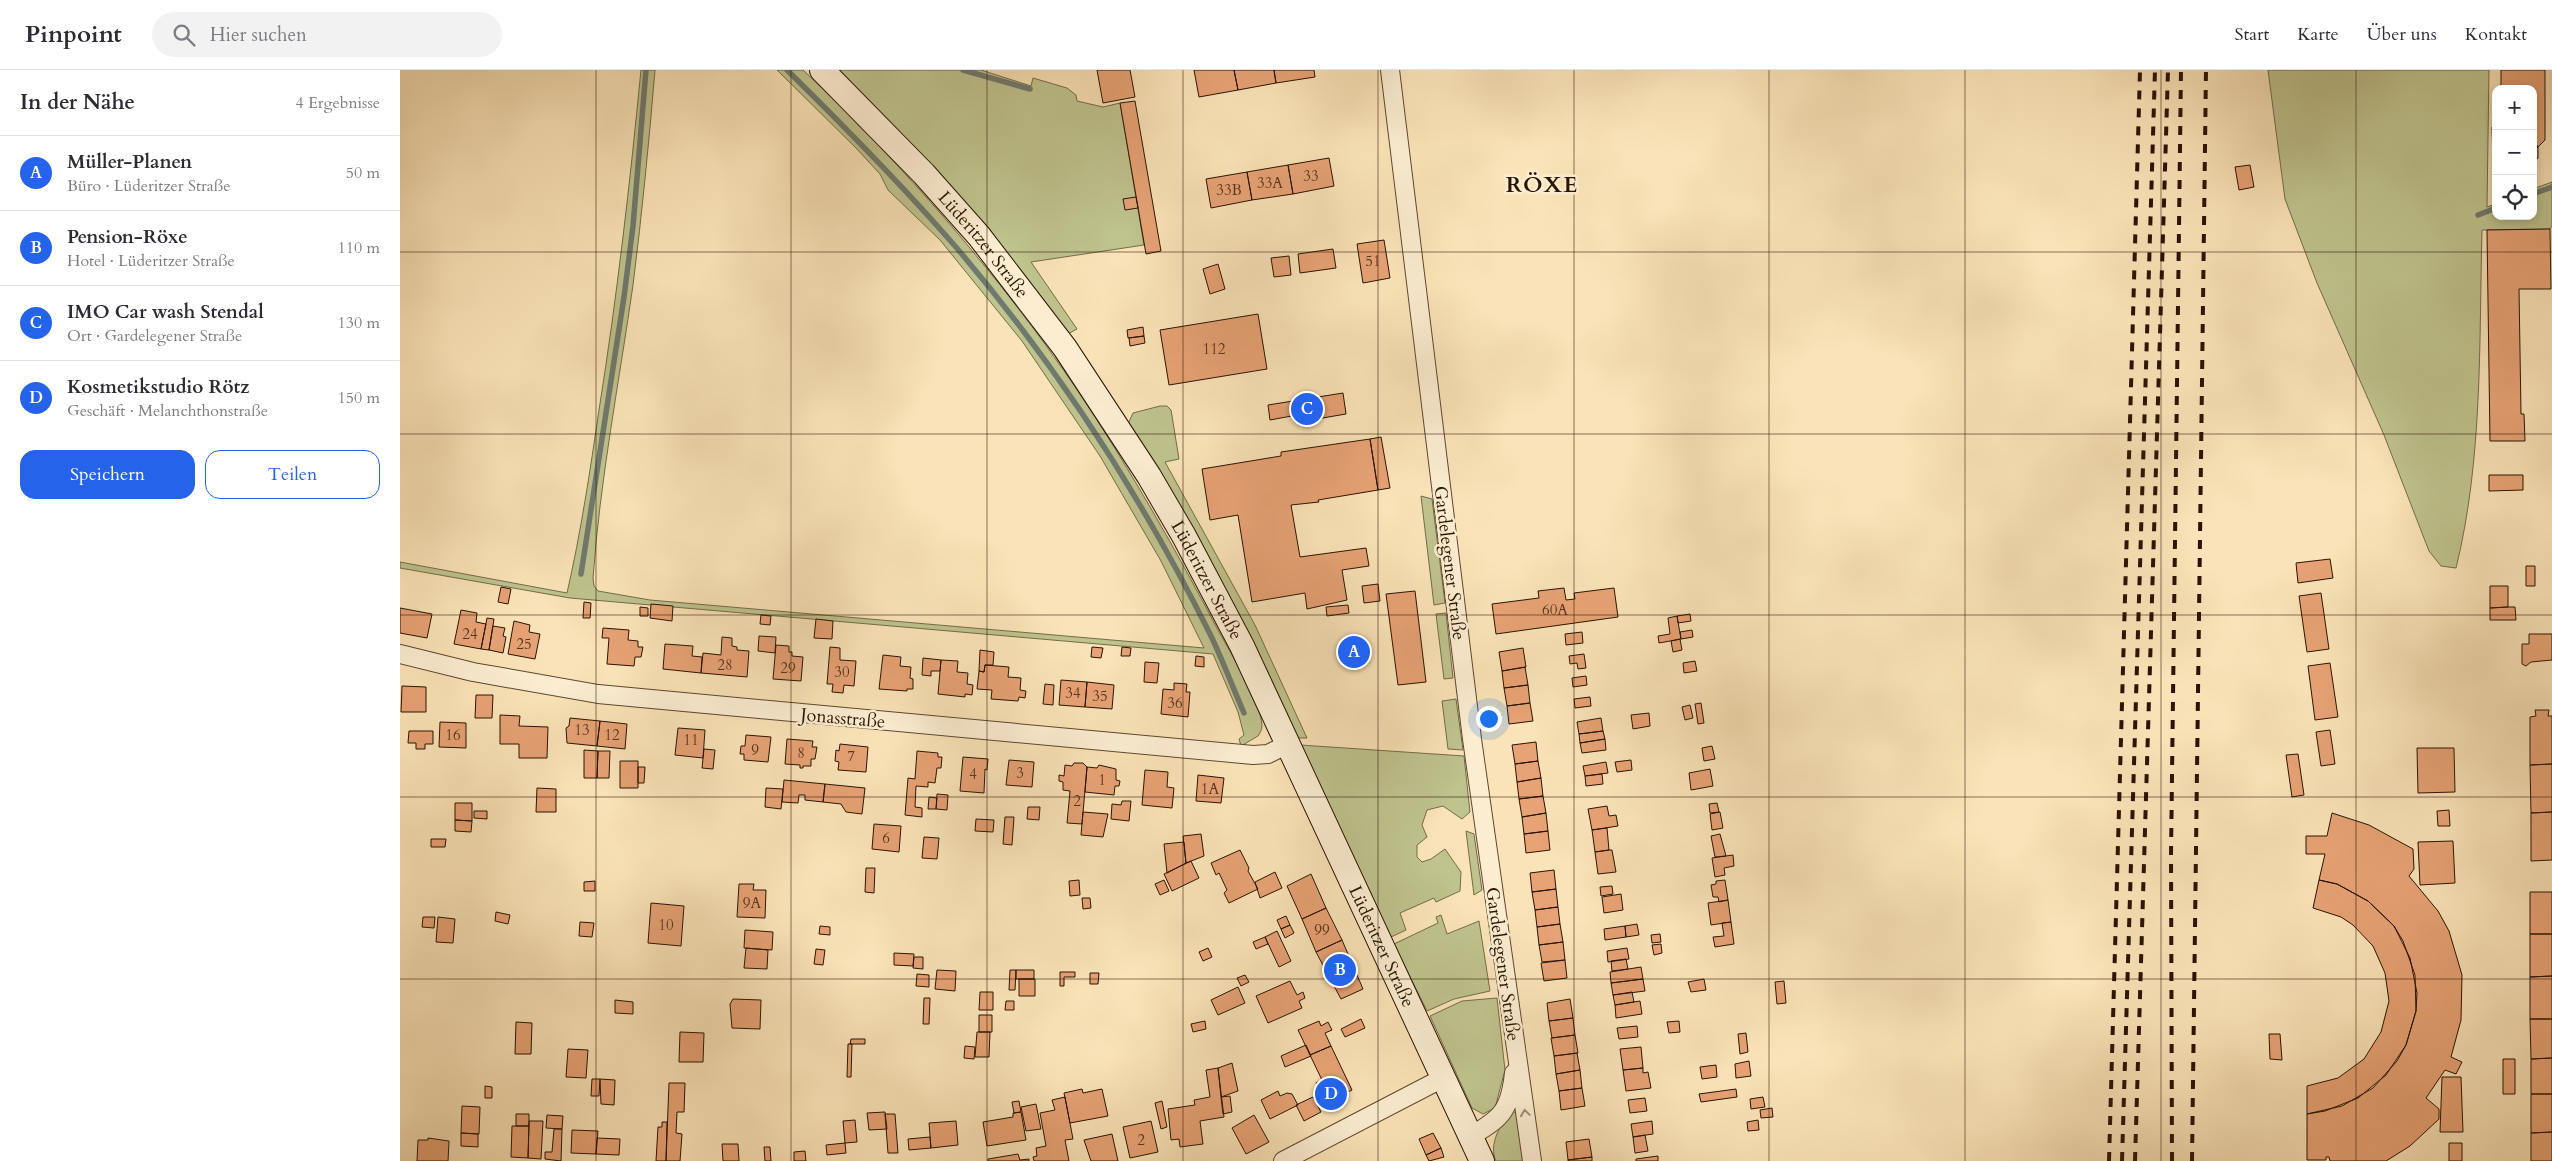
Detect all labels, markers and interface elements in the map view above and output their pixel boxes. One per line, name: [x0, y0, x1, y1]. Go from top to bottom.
search box: [152, 12, 502, 57]
text: Pinpoint: [25, 18, 122, 51]
icon: search: [170, 21, 198, 49]
text: Hier suchen: [210, 22, 307, 48]
text: Start: [2234, 22, 2269, 47]
text: Karte: [2297, 22, 2339, 47]
text: Über uns: [2367, 22, 2437, 47]
text: Kontakt: [2465, 22, 2527, 47]
map controls: [2492, 85, 2537, 220]
button: +: [2492, 85, 2537, 130]
text: In der Nähe: [20, 88, 135, 117]
text: 4 Ergebnisse: [295, 92, 380, 114]
button: −: [2492, 130, 2537, 175]
text: Müller-Planen: [67, 149, 192, 175]
text: A: [30, 162, 42, 184]
text: 50 m: [346, 162, 380, 184]
house number: 33: [1303, 166, 1319, 186]
district label: RÖXE: [1506, 170, 1578, 200]
house number: 33A: [1257, 173, 1283, 193]
text: Büro · Lüderitzer Straße: [67, 175, 231, 197]
button: locate: [2492, 175, 2537, 220]
house number: 33B: [1216, 180, 1242, 200]
street label: Lüderitzer Straße: [932, 186, 1034, 304]
text: Pension-Röxe: [67, 224, 188, 250]
text: B: [30, 237, 42, 259]
text: 110 m: [338, 237, 380, 259]
text: Hotel · Lüderitzer Straße: [67, 250, 235, 272]
house number: 51: [1365, 251, 1381, 271]
text: IMO Car wash Stendal: [67, 299, 264, 325]
text: C: [30, 312, 42, 334]
text: 130 m: [338, 312, 380, 334]
text: Ort · Gardelegener Straße: [67, 325, 242, 347]
house number: 112: [1202, 339, 1226, 359]
text: Kosmetikstudio Rötz: [67, 374, 249, 400]
text: D: [29, 387, 43, 409]
text: 150 m: [338, 387, 380, 409]
pin: C: [1291, 390, 1323, 428]
text: Geschäft · Melanchthonstraße: [67, 400, 268, 422]
button: Speichern: [20, 450, 195, 499]
button: Teilen: [205, 450, 380, 499]
street label: Gardelegener Straße: [1428, 485, 1471, 642]
street label: Lüderitzer Straße: [1165, 516, 1248, 644]
house number: 60A: [1542, 600, 1568, 620]
house number: 24: [462, 624, 478, 644]
pin: A: [1338, 633, 1370, 671]
house number: 25: [516, 634, 532, 654]
house number: 28: [717, 655, 733, 675]
house number: 29: [780, 658, 796, 678]
house number: 30: [834, 662, 850, 682]
house number: 34: [1065, 683, 1081, 703]
house number: 35: [1092, 686, 1108, 706]
house number: 36: [1167, 693, 1183, 713]
street label: Jonasstraße: [797, 702, 886, 735]
your location: [1476, 706, 1502, 732]
house number: 13: [574, 720, 590, 740]
house number: 16: [445, 725, 461, 745]
house number: 12: [604, 725, 620, 745]
house number: 11: [683, 730, 699, 750]
house number: 9: [751, 740, 759, 760]
house number: 8: [797, 743, 805, 763]
house number: 7: [847, 746, 855, 766]
house number: 3: [1016, 763, 1024, 783]
house number: 4: [969, 764, 977, 784]
house number: 1: [1098, 770, 1106, 790]
house number: 1A: [1201, 779, 1220, 799]
house number: 2: [1073, 791, 1081, 811]
house number: 6: [882, 828, 890, 848]
street label: Lüderitzer Straße: [1342, 882, 1421, 1011]
street label: Gardelegener Straße: [1479, 886, 1526, 1043]
house number: 9A: [743, 893, 762, 913]
house number: 10: [658, 915, 674, 935]
house number: 99: [1314, 920, 1330, 940]
pin: B: [1324, 951, 1356, 989]
pin: D: [1315, 1075, 1347, 1113]
one-way arrow: [1520, 1108, 1530, 1117]
house number: 2: [1137, 1130, 1145, 1150]

